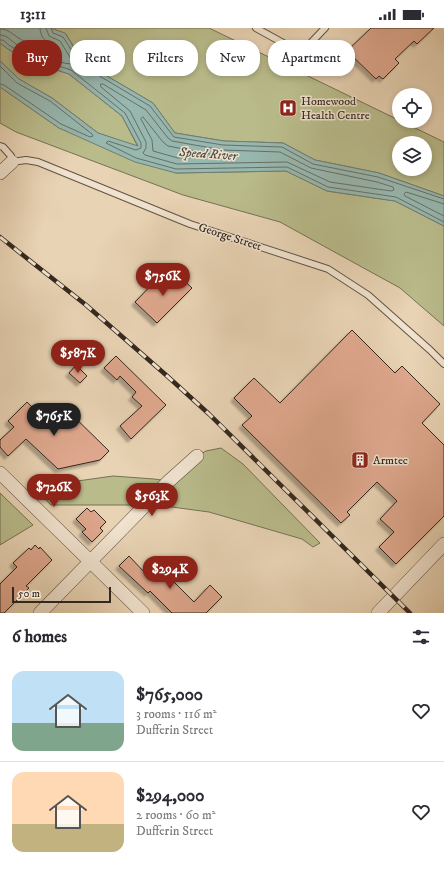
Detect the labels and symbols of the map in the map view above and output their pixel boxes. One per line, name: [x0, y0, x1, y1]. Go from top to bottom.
place label: Homewood Health Centre: [301, 94, 370, 123]
hospital icon: Homewood Health Centre: [278, 98, 298, 118]
water label: Speed River: [177, 144, 239, 164]
street label: George Street: [197, 220, 264, 254]
pin: $756K: [135, 263, 191, 297]
pin: $587K: [50, 340, 106, 374]
pin: $765K: [26, 403, 82, 437]
building icon: Armtec: [350, 450, 370, 470]
place label: Armtec: [373, 453, 408, 468]
pin: $726K: [26, 474, 82, 508]
pin: $563K: [124, 483, 180, 517]
pin: $294K: [142, 556, 198, 590]
scale bar: [12, 585, 111, 604]

